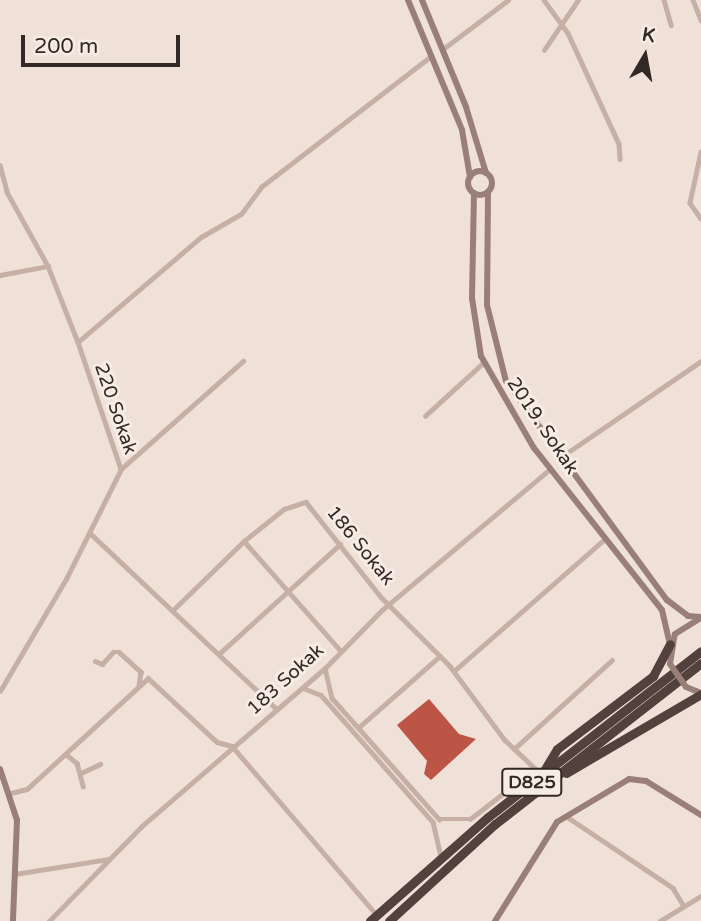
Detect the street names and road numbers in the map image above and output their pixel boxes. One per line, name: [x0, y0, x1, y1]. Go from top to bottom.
street label: 220 Sokak: [89, 360, 141, 458]
street label: 2019. Sokak: [501, 373, 583, 479]
street label: 186 Sokak: [321, 502, 399, 590]
street label: 183 Sokak: [243, 640, 329, 720]
road number: D825: [500, 768, 564, 796]

